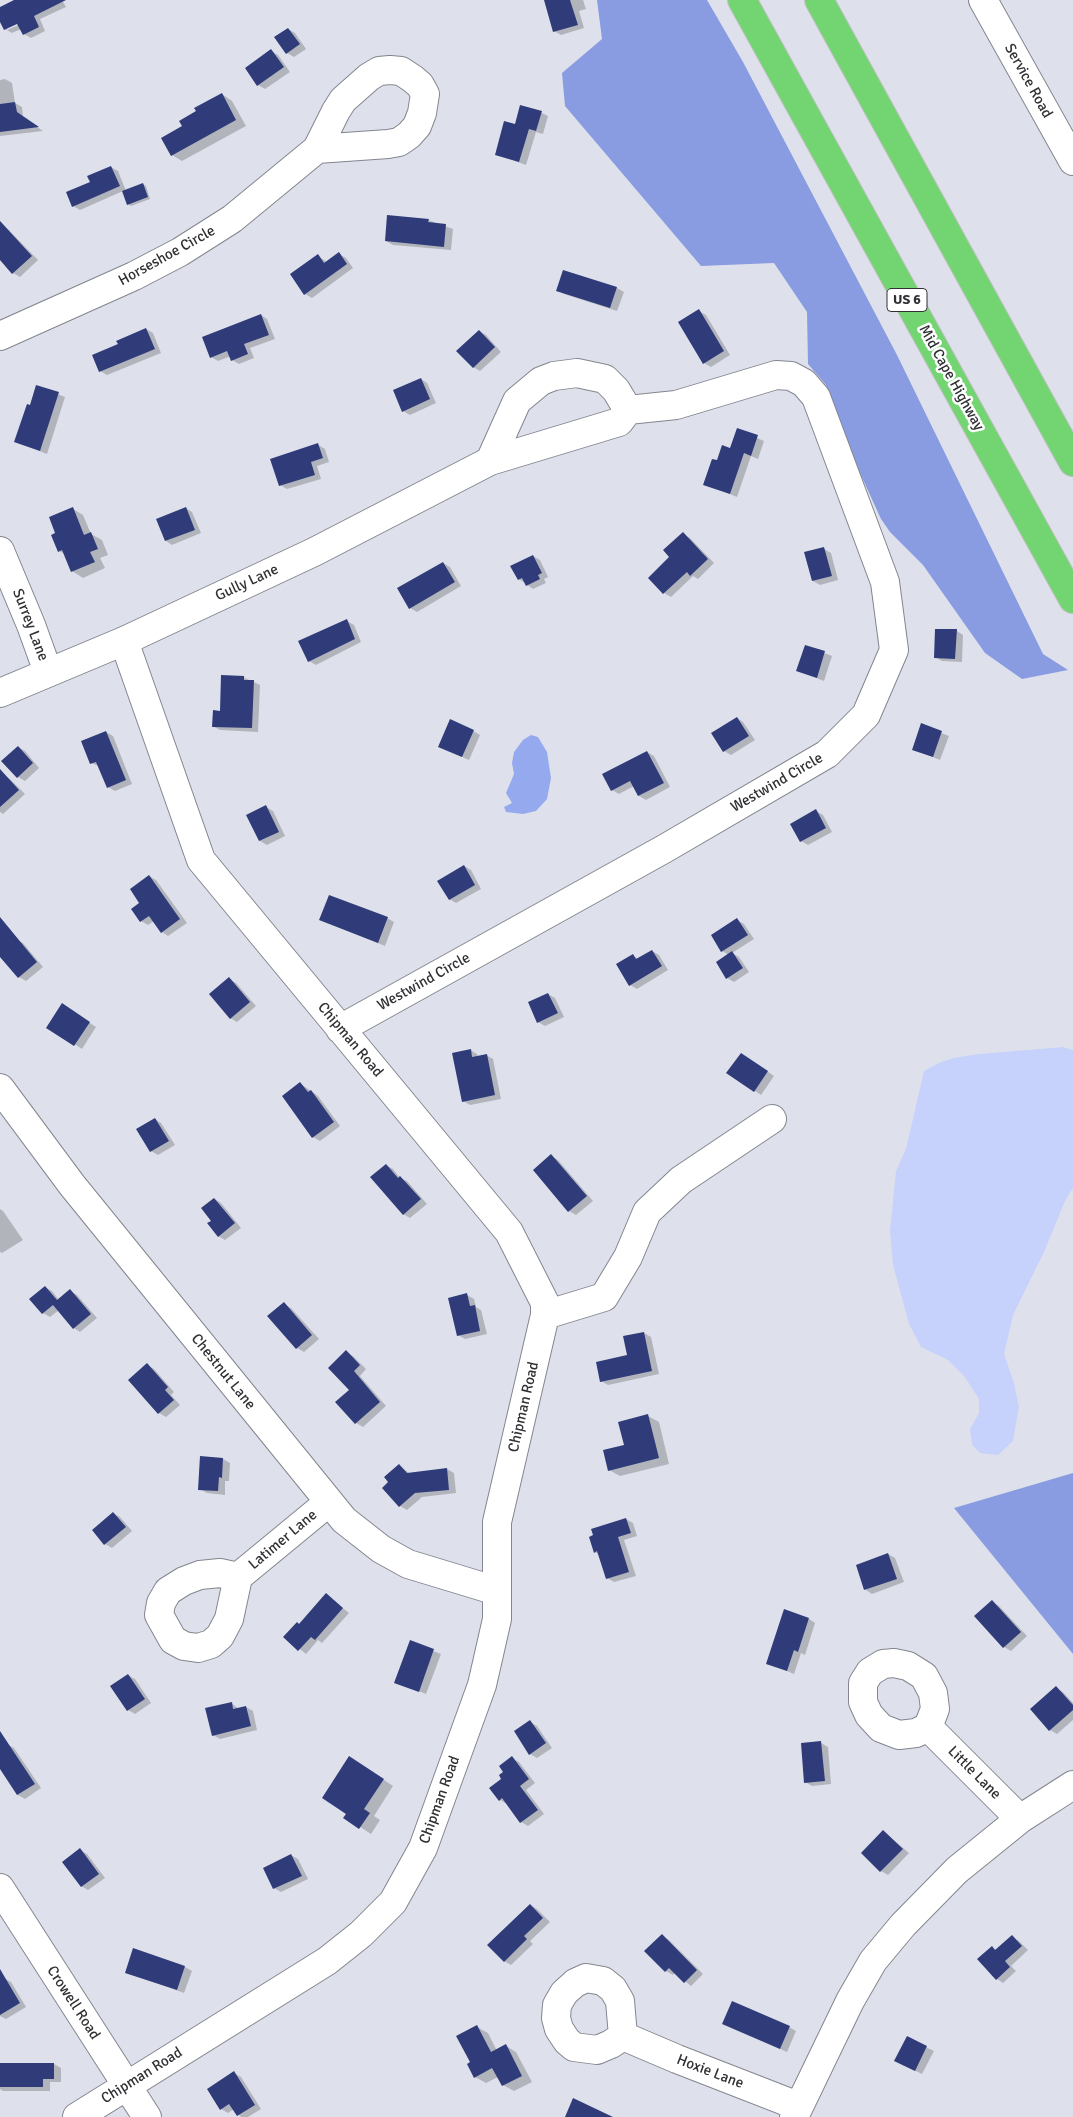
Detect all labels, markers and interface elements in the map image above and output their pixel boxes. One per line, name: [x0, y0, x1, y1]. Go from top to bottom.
street label: Service Road: [1000, 41, 1056, 121]
street label: Horseshoe Circle: [115, 222, 219, 290]
road number: US 6: [887, 288, 927, 312]
street label: Mid Cape Highway: [915, 322, 987, 434]
street label: Gully Lane: [213, 561, 281, 605]
street label: Surrey Lane: [8, 586, 52, 664]
street label: Westwind Circle: [728, 749, 826, 817]
street label: Westwind Circle: [374, 949, 474, 1015]
street label: Chipman Road: [313, 999, 387, 1081]
street label: Chestnut Lane: [187, 1330, 259, 1414]
street label: Chipman Road: [505, 1360, 543, 1454]
street label: Latimer Lane: [245, 1506, 321, 1574]
street label: Little Lane: [944, 1743, 1004, 1803]
street label: Chipman Road: [416, 1754, 464, 1846]
street label: Crowell Road: [43, 1963, 103, 2043]
street label: Chipman Road: [98, 2044, 186, 2108]
street label: Hoxie Lane: [674, 2051, 746, 2093]

